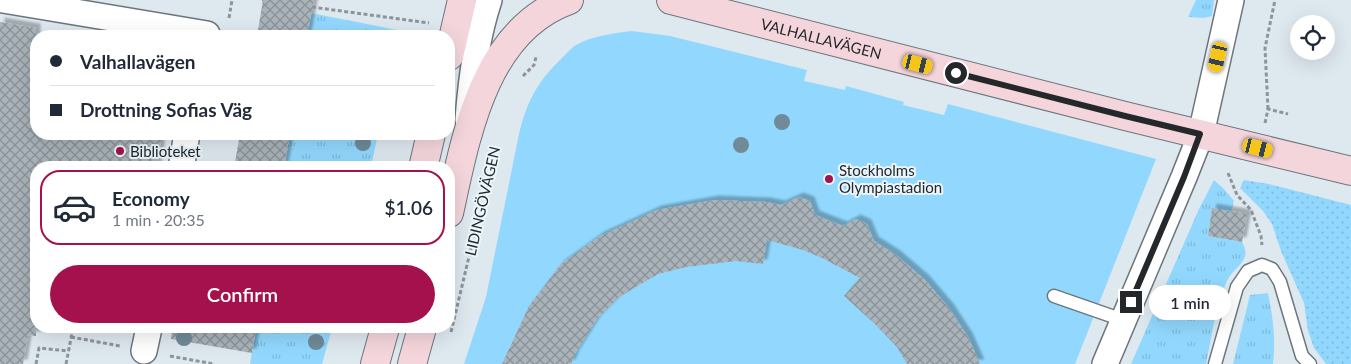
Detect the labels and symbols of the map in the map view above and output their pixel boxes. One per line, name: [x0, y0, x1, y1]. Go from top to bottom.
street label: VALHALLAVÄGEN: [759, 14, 883, 62]
car: [1207, 41, 1228, 73]
car: [901, 53, 934, 75]
route start: [945, 62, 967, 84]
car: [1241, 137, 1274, 159]
place label: Biblioteket: [130, 142, 201, 160]
street label: LIDINGÖVÄGEN: [461, 144, 503, 258]
marker: Biblioteket: [114, 145, 126, 157]
place label: Stockholms Olympiastadion: [839, 161, 942, 196]
marker: Stockholms Olympiastadion: [823, 173, 835, 185]
callout: 1 min: [1148, 284, 1231, 320]
route end: [1120, 291, 1142, 313]

